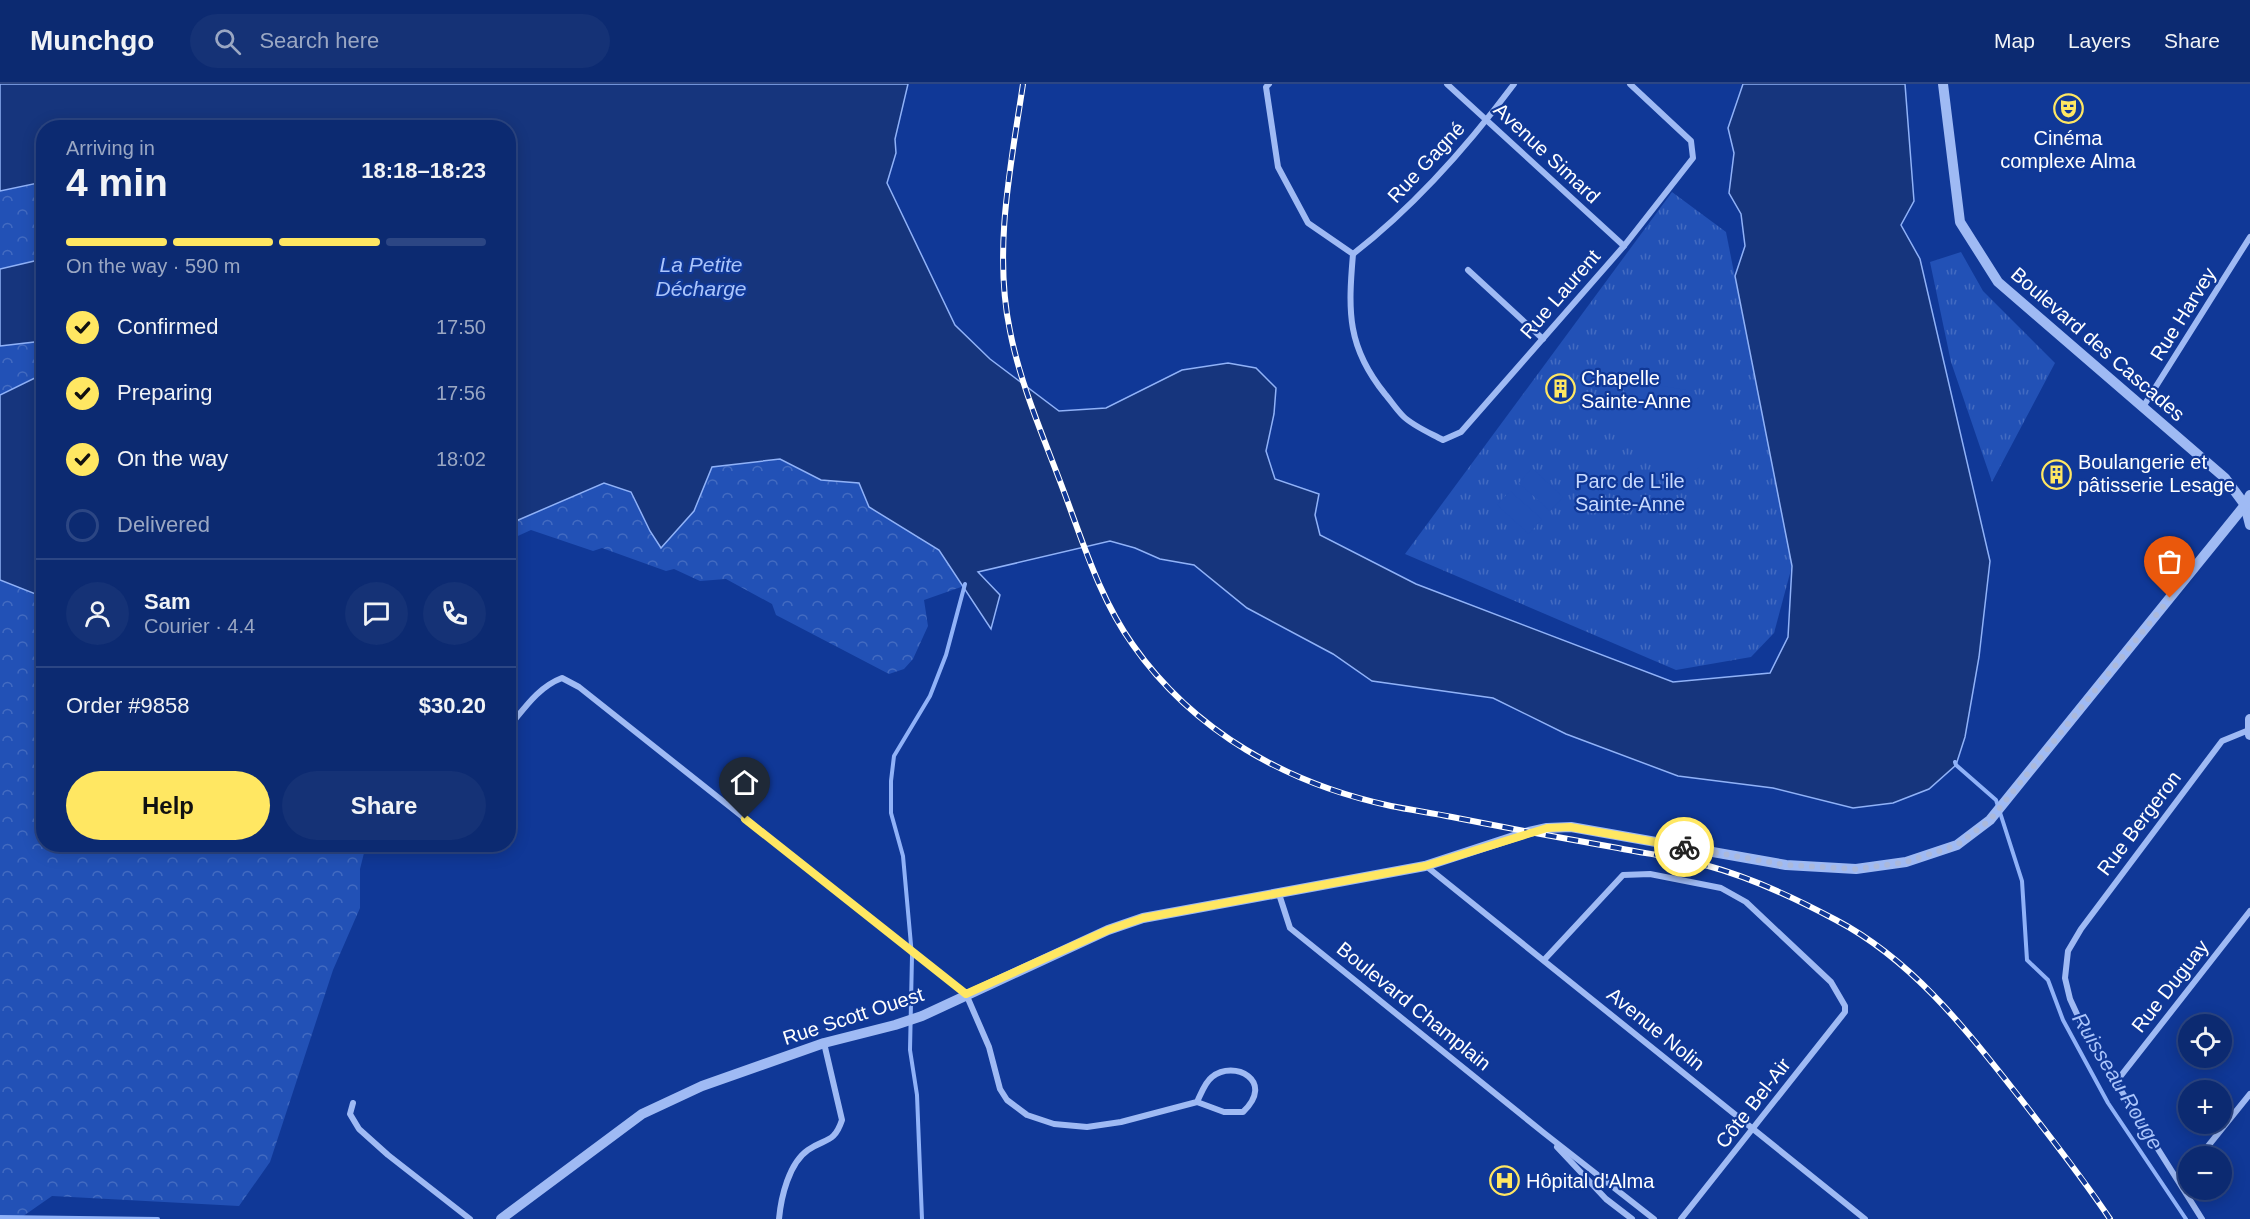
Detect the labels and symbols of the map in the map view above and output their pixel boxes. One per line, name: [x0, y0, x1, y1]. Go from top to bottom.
theatre icon: Cinéma complexe Alma: [2052, 92, 2084, 124]
street label: Avenue Simard: [1490, 98, 1604, 208]
street label: Rue Gagné: [1383, 117, 1469, 207]
place label: Cinéma complexe Alma: [2000, 127, 2137, 172]
street label: Rue Laurent: [1516, 245, 1605, 343]
water label: La Petite Décharge: [655, 253, 747, 300]
street label: Boulevard des Cascades: [2007, 263, 2189, 425]
street label: Rue Harvey: [2146, 263, 2220, 365]
place label: Chapelle Sainte-Anne: [1581, 367, 1691, 412]
building icon: Chapelle Sainte-Anne: [1544, 373, 1576, 405]
place label: Boulangerie et pâtisserie Lesage: [2078, 451, 2235, 496]
building icon: Boulangerie et pâtisserie Lesage: [2041, 458, 2073, 490]
park label: Parc de L'ile Sainte-Anne: [1575, 470, 1685, 515]
pin: [2144, 536, 2195, 598]
pin: [719, 757, 770, 819]
street label: Rue Bergeron: [2093, 767, 2185, 879]
courier: [1654, 817, 1714, 877]
street label: Rue Duguay: [2127, 935, 2213, 1037]
street label: Boulevard Champlain: [1333, 937, 1495, 1075]
street label: Rue Scott Ouest: [780, 983, 927, 1049]
street label: Avenue Nolin: [1603, 983, 1709, 1075]
water label: Ruisseau Rouge: [2068, 1009, 2168, 1153]
street label: Côte Bel-Air: [1711, 1053, 1795, 1152]
hospital icon: Hôpital d'Alma: [1489, 1165, 1521, 1197]
place label: Hôpital d'Alma: [1526, 1170, 1655, 1192]

